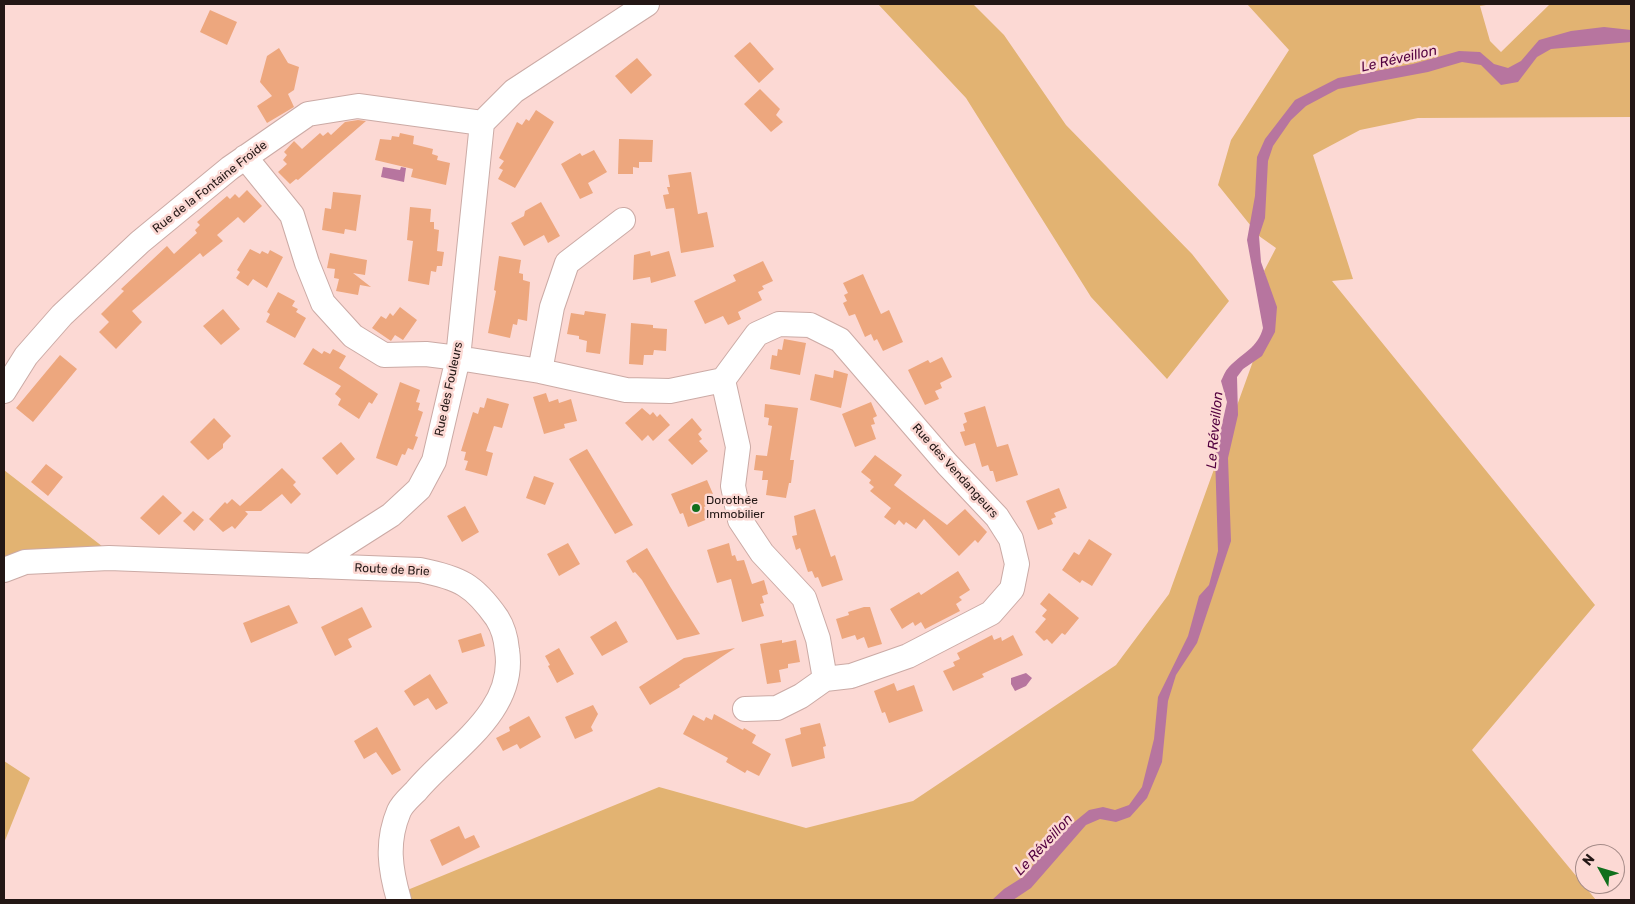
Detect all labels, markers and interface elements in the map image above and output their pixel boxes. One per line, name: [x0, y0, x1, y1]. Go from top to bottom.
water label: Le Réveillon: [1359, 42, 1439, 76]
street label: Rue de la Fontaine Froide: [150, 138, 270, 236]
street label: Rue des Fouleurs: [432, 340, 466, 438]
water label: Le Réveillon: [1203, 391, 1227, 469]
street label: Rue des Vendangeurs: [909, 421, 1001, 521]
place label: Dorothée Immobilier: [706, 494, 765, 522]
marker: Dorothée Immobilier: [690, 502, 702, 514]
street label: Route de Brie: [354, 561, 430, 579]
water label: Le Réveillon: [1011, 811, 1077, 879]
north arrow: [1575, 844, 1625, 894]
text: N: [1579, 851, 1599, 869]

